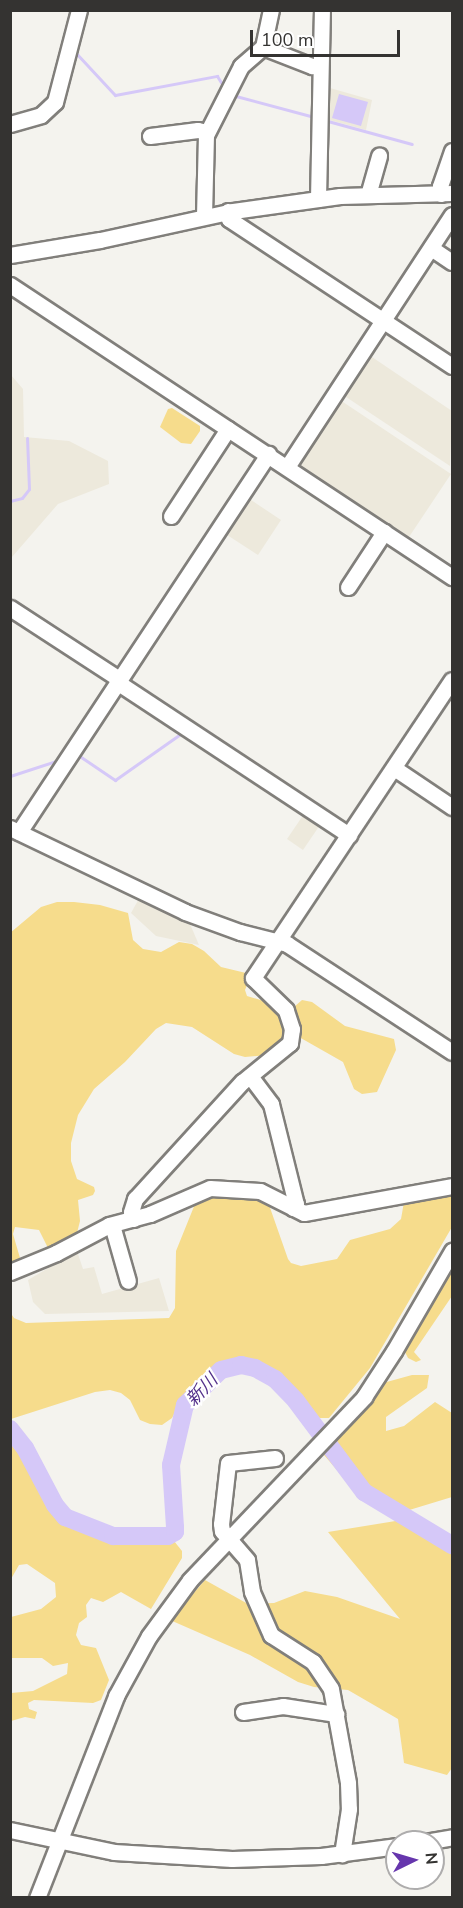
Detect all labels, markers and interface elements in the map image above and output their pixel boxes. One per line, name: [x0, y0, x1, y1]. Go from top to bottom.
scale bar: [253, 18, 403, 56]
text: 100 m: [261, 28, 313, 52]
water label: 新川: [182, 1370, 222, 1410]
north arrow: [385, 1830, 445, 1890]
text: N: [419, 1852, 442, 1866]

